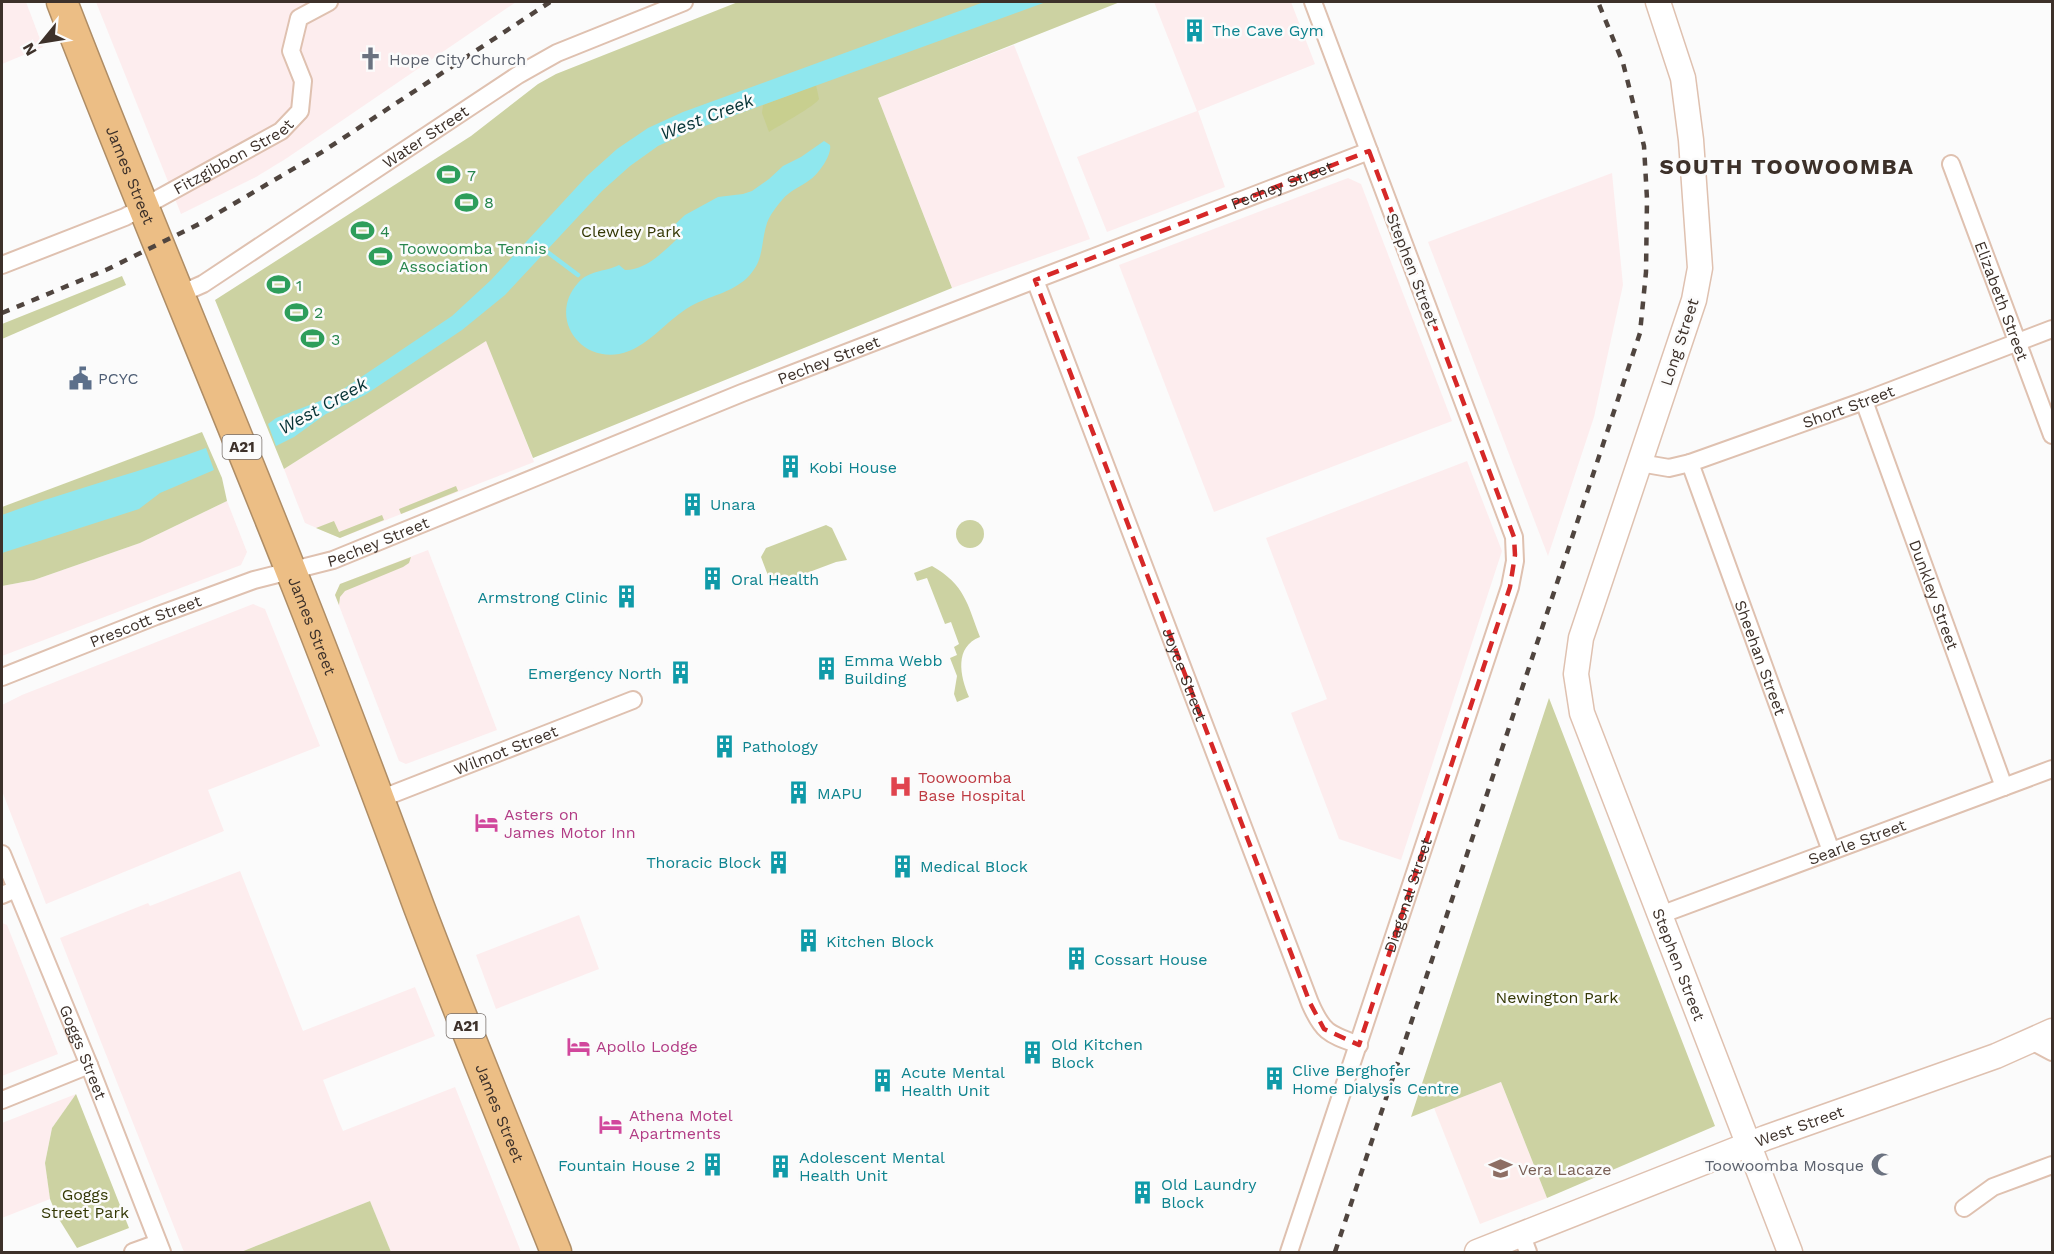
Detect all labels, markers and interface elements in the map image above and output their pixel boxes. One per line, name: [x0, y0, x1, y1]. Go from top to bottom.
north arrow: [12, 12, 72, 72]
building icon: The Cave Gym: [1181, 17, 1207, 43]
place label: The Cave Gym: [1212, 21, 1324, 40]
text: N: [18, 39, 41, 59]
church icon: Hope City Church: [358, 46, 384, 72]
place label: Hope City Church: [389, 50, 526, 69]
water label: West Creek: [657, 89, 758, 144]
street label: Water Street: [379, 101, 472, 172]
street label: Fitzgibbon Street: [170, 115, 298, 199]
street label: James Street: [102, 123, 158, 227]
district label: SOUTH TOOWOOMBA: [1660, 154, 1914, 179]
street label: Pechey Street: [1228, 157, 1336, 213]
sports icon: 7: [436, 162, 462, 188]
place label: 7: [467, 166, 476, 185]
sports icon: 8: [453, 189, 479, 215]
place label: 8: [484, 193, 494, 212]
street label: Stephen Street: [1382, 210, 1443, 328]
sports icon: 4: [349, 218, 375, 244]
place label: 4: [380, 222, 390, 241]
park label: Clewley Park: [581, 222, 681, 241]
street label: Elizabeth Street: [1971, 238, 2033, 364]
place label: Toowoomba Tennis Association: [399, 239, 547, 276]
sports icon: Toowoomba Tennis Association: [368, 244, 394, 270]
sports icon: 1: [265, 272, 291, 298]
place label: 1: [296, 276, 302, 295]
street label: Long Street: [1656, 296, 1703, 388]
sports icon: 2: [283, 299, 309, 325]
place label: 2: [314, 303, 323, 322]
sports icon: 3: [300, 326, 326, 352]
place label: 3: [331, 330, 340, 349]
street label: Pechey Street: [775, 332, 883, 388]
public building icon: PCYC: [67, 365, 93, 391]
place label: PCYC: [98, 369, 138, 388]
water label: West Creek: [275, 372, 372, 439]
street label: Short Street: [1800, 381, 1897, 432]
road number: A21: [222, 435, 262, 459]
building icon: Kobi House: [778, 454, 804, 480]
place label: Kobi House: [809, 458, 897, 477]
building icon: Unara: [679, 491, 705, 517]
place label: Unara: [710, 495, 756, 514]
street label: Pechey Street: [325, 513, 432, 571]
street label: Dunkley Street: [1905, 537, 1963, 653]
building icon: Oral Health: [700, 566, 726, 592]
place label: Oral Health: [731, 570, 819, 589]
street label: James Street: [284, 574, 340, 678]
building icon: Armstrong Clinic: [613, 584, 639, 610]
place label: Armstrong Clinic: [478, 588, 608, 607]
street label: Prescott Street: [87, 591, 204, 651]
street label: Sheehan Street: [1731, 598, 1790, 718]
street label: Joyce Street: [1158, 625, 1211, 724]
place label: Emma Webb Building: [844, 651, 943, 688]
building icon: Emma Webb Building: [813, 656, 839, 682]
building icon: Emergency North: [667, 660, 693, 686]
place label: Emergency North: [528, 664, 662, 683]
street label: Wilmot Street: [451, 721, 561, 779]
building icon: Pathology: [711, 733, 737, 759]
place label: Pathology: [742, 737, 819, 756]
place label: Toowoomba Base Hospital: [918, 768, 1025, 805]
hospital icon: Toowoomba Base Hospital: [887, 773, 913, 799]
building icon: MAPU: [786, 780, 812, 806]
place label: MAPU: [817, 784, 862, 803]
place label: Asters on James Motor Inn: [504, 805, 636, 842]
hotel icon: Asters on James Motor Inn: [473, 810, 499, 836]
street label: Searle Street: [1805, 815, 1909, 869]
street label: Diagonal Street: [1380, 835, 1436, 955]
building icon: Thoracic Block: [766, 849, 792, 875]
place label: Thoracic Block: [646, 853, 761, 872]
building icon: Medical Block: [889, 853, 915, 879]
place label: Medical Block: [920, 857, 1028, 876]
street label: Stephen Street: [1648, 906, 1709, 1024]
building icon: Kitchen Block: [795, 928, 821, 954]
place label: Kitchen Block: [826, 932, 934, 951]
building icon: Cossart House: [1063, 946, 1089, 972]
place label: Cossart House: [1094, 950, 1207, 969]
park label: Newington Park: [1496, 988, 1618, 1007]
street label: Goggs Street: [55, 1002, 111, 1102]
road number: A21: [446, 1014, 486, 1038]
hotel icon: Apollo Lodge: [565, 1033, 591, 1059]
place label: Old Kitchen Block: [1051, 1035, 1143, 1072]
place label: Apollo Lodge: [596, 1037, 698, 1056]
building icon: Old Kitchen Block: [1020, 1040, 1046, 1066]
street label: James Street: [471, 1061, 528, 1165]
place label: Clive Berghofer Home Dialysis Centre: [1292, 1061, 1459, 1098]
place label: Acute Mental Health Unit: [901, 1063, 1005, 1100]
building icon: Clive Berghofer Home Dialysis Centre: [1261, 1066, 1287, 1092]
building icon: Acute Mental Health Unit: [870, 1068, 896, 1094]
street label: West Street: [1752, 1102, 1847, 1151]
place label: Athena Motel Apartments: [629, 1106, 733, 1143]
hotel icon: Athena Motel Apartments: [598, 1111, 624, 1137]
place label: Adolescent Mental Health Unit: [799, 1148, 945, 1185]
building icon: Fountain House 2: [700, 1152, 726, 1178]
mosque icon: Toowoomba Mosque: [1869, 1152, 1895, 1178]
building icon: Adolescent Mental Health Unit: [768, 1153, 794, 1179]
place label: Fountain House 2: [558, 1156, 695, 1175]
school or university icon: Vera Lacaze: [1487, 1156, 1513, 1182]
place label: Toowoomba Mosque: [1705, 1156, 1864, 1175]
place label: Vera Lacaze: [1518, 1160, 1612, 1179]
place label: Old Laundry Block: [1161, 1175, 1257, 1212]
building icon: Old Laundry Block: [1130, 1180, 1156, 1206]
park label: Goggs Street Park: [41, 1185, 129, 1222]

